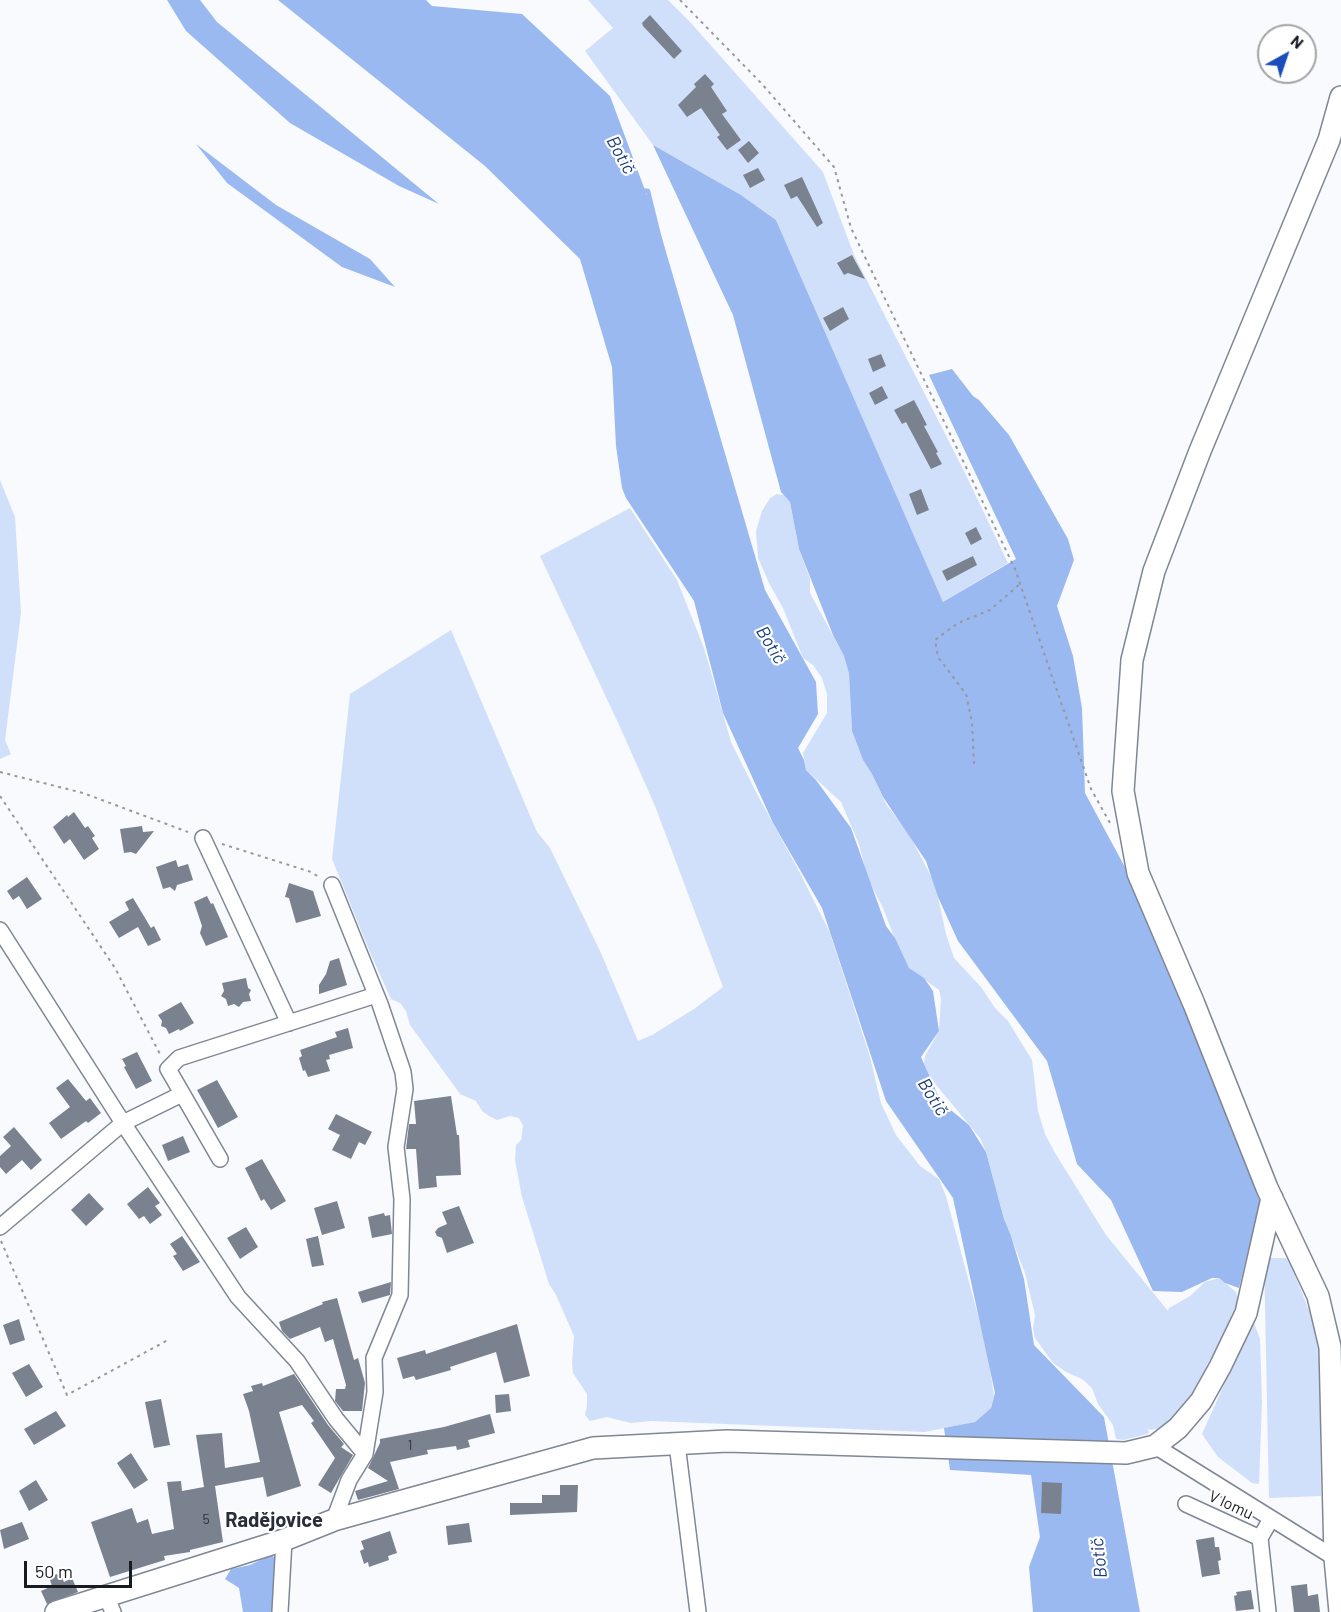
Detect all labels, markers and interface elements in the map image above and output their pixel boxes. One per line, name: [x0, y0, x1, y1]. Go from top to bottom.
north arrow: [1257, 24, 1317, 84]
text: N: [1287, 31, 1308, 52]
water label: Botič: [602, 132, 640, 178]
water label: Botič: [751, 622, 791, 668]
water label: Botič: [913, 1074, 953, 1120]
house number: 1: [408, 1437, 412, 1453]
street label: V lomu: [1206, 1486, 1256, 1524]
district label: Radějovice: [225, 1508, 323, 1532]
house number: 5: [202, 1511, 210, 1527]
water label: Botič: [1086, 1537, 1112, 1579]
scale bar: [27, 1549, 135, 1587]
text: 50 m: [35, 1560, 73, 1582]

